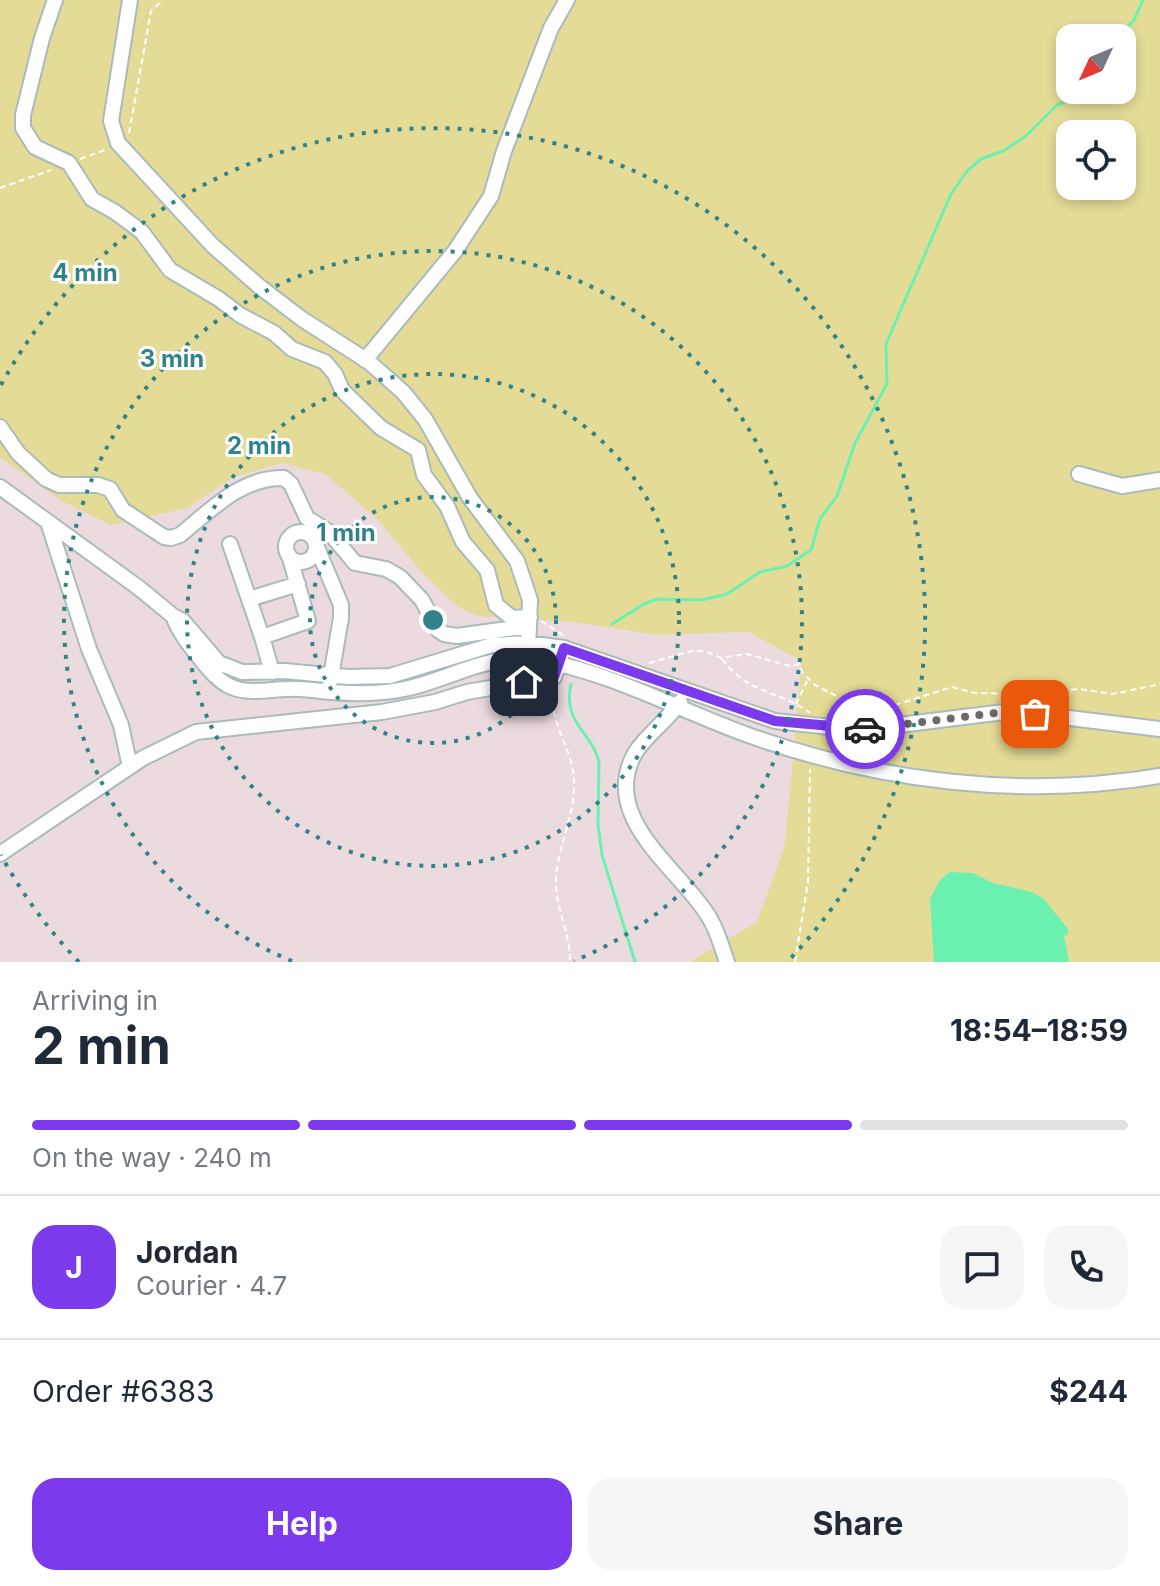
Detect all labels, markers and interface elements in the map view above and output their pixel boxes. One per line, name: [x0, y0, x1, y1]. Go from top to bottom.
north arrow: [1056, 24, 1136, 104]
map controls: [1056, 24, 1136, 200]
button: locate: [1056, 120, 1136, 200]
text: 4 min: [52, 258, 118, 287]
text: 3 min: [140, 344, 204, 373]
text: 2 min: [227, 431, 291, 460]
text: 1 min: [316, 518, 376, 547]
centre of rings: [419, 606, 447, 634]
pin: [490, 648, 558, 716]
icon: home: [502, 660, 546, 704]
pin: [1001, 680, 1069, 748]
courier: [825, 689, 905, 769]
icon: bag: [1013, 692, 1057, 736]
icon: car: [843, 707, 887, 751]
text: Arriving in: [32, 985, 158, 1016]
text: 18:54–18:59: [950, 1012, 1128, 1048]
text: 2 min: [32, 1014, 171, 1077]
text: On the way · 240 m: [32, 1142, 272, 1173]
button: chat: [940, 1225, 1024, 1309]
button: phone: [1044, 1225, 1128, 1309]
text: Jordan: [136, 1234, 238, 1270]
text: J: [65, 1249, 83, 1285]
text: Courier · 4.7: [136, 1270, 287, 1301]
text: Order #6383: [32, 1373, 215, 1409]
text: $244: [1049, 1373, 1128, 1409]
button: Help: [32, 1478, 572, 1570]
button: Share: [588, 1478, 1128, 1570]

